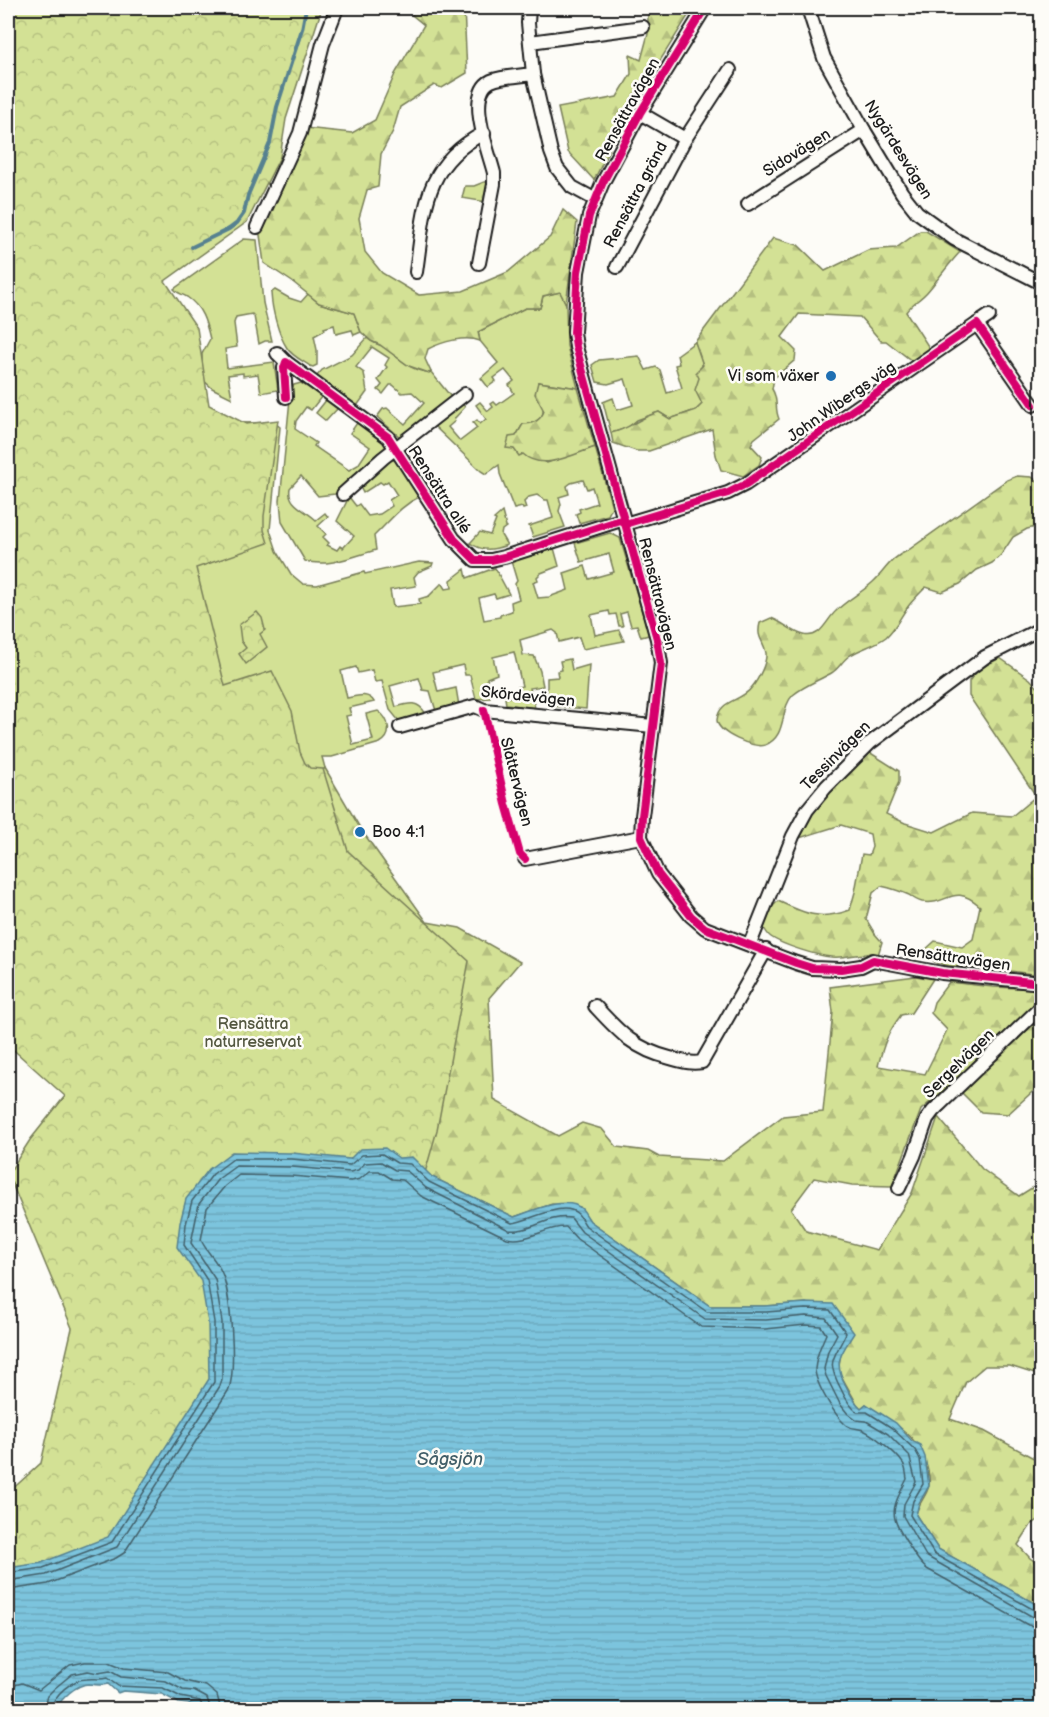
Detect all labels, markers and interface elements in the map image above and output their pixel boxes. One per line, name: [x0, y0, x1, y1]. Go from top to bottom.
street label: Rensättravägen: [592, 55, 664, 165]
street label: Nygärdesvägen: [860, 97, 936, 203]
street label: Sidovägen: [760, 125, 834, 181]
street label: Rensättra gränd: [600, 139, 672, 251]
street label: John Wibergs väg: [784, 358, 900, 446]
place label: Vi som växer: [728, 367, 819, 386]
marker: Vi som växer: [824, 369, 838, 383]
street label: Rensättra allé: [403, 442, 475, 538]
street label: Rensättravägen: [634, 536, 680, 652]
street label: Skördevägen: [480, 683, 576, 711]
street label: Tessinvägen: [797, 717, 875, 795]
street label: Slåttervägen: [496, 735, 536, 829]
place label: Boo 4:1: [372, 823, 425, 842]
marker: Boo 4:1: [353, 825, 367, 839]
street label: Rensättravägen: [894, 941, 1012, 975]
park label: Rensättra naturreservat: [204, 1015, 302, 1052]
street label: Sergelvägen: [920, 1025, 998, 1103]
water label: Sågsjön: [417, 1449, 483, 1470]

